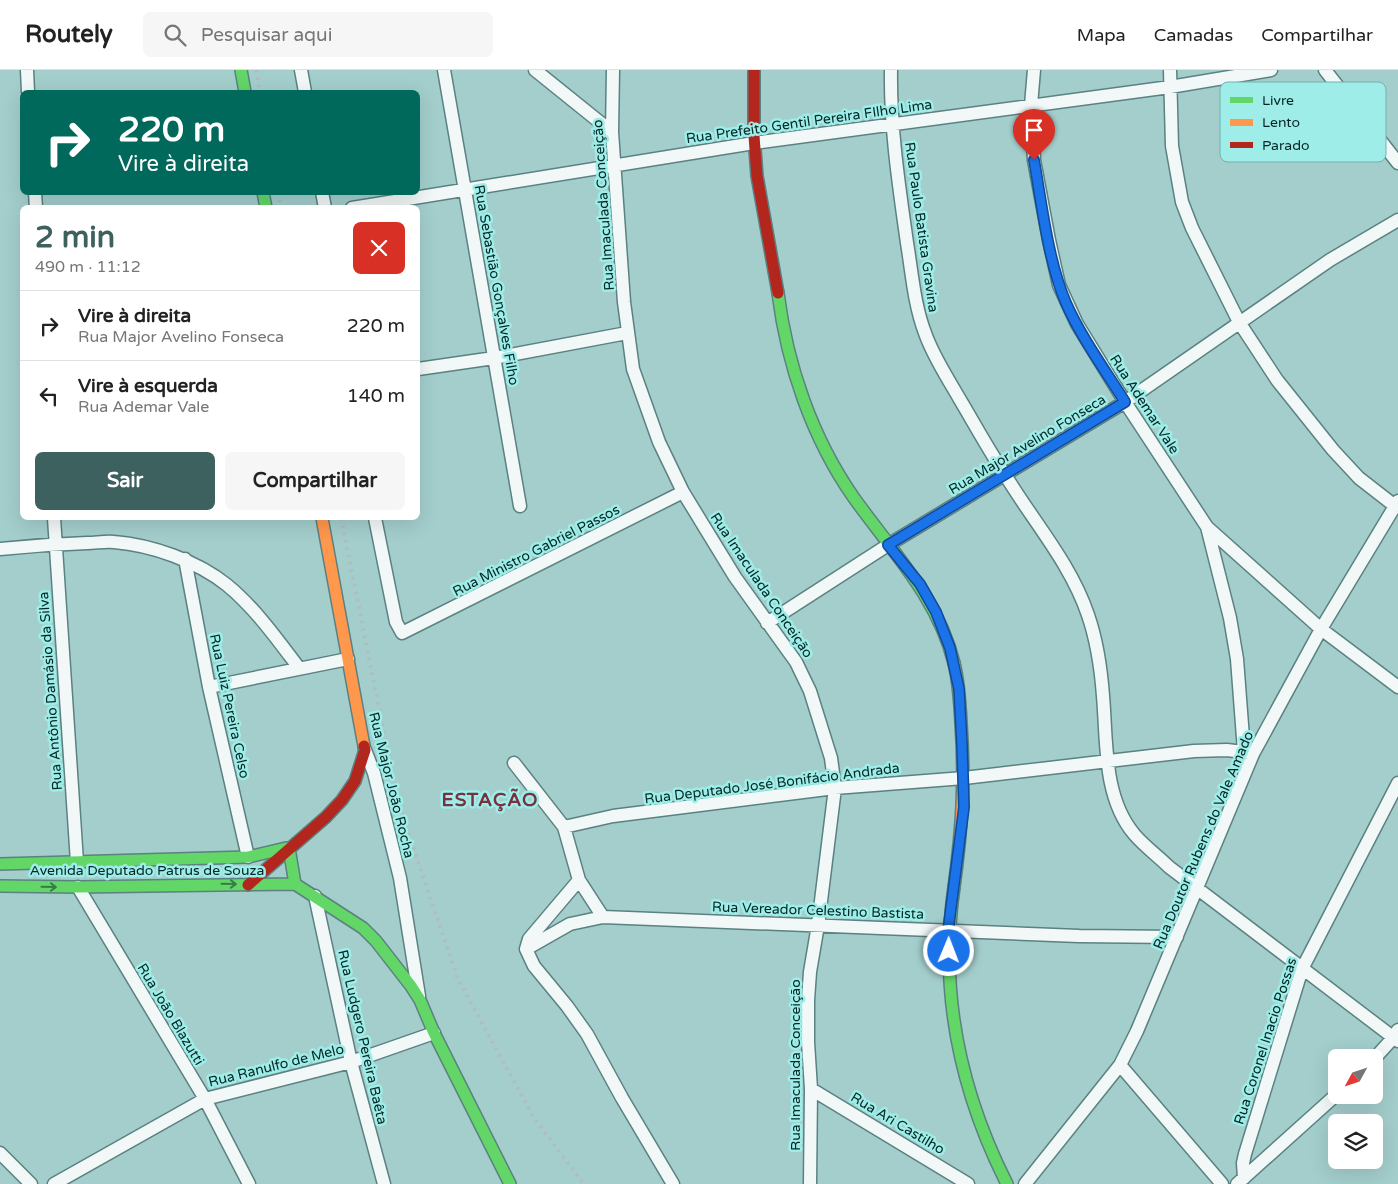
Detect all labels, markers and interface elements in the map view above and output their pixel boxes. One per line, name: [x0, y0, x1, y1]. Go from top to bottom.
search box: [143, 12, 493, 57]
text: Routely: [25, 20, 113, 49]
icon: search: [161, 21, 189, 49]
text: Pesquisar aqui: [201, 24, 332, 46]
text: Mapa: [1077, 24, 1126, 46]
text: Camadas: [1154, 24, 1233, 46]
text: Compartilhar: [1261, 24, 1373, 46]
legend: [1220, 82, 1386, 162]
text: Livre: [1262, 92, 1294, 109]
street label: Rua Prefeito Gentil Pereira FIlho Lima: [685, 96, 933, 147]
text: 220 m: [118, 109, 225, 151]
pin: [1013, 109, 1055, 160]
icon: right: [35, 110, 100, 175]
text: Lento: [1262, 114, 1300, 131]
icon: arrive: [1020, 116, 1048, 144]
street label: Rua Imaculada Conceição: [589, 119, 618, 291]
text: Parado: [1262, 137, 1310, 154]
street label: Rua Paulo Batista Gravina: [901, 141, 942, 313]
text: Vire à direita: [118, 151, 249, 177]
street label: Rua Sebastião Gonçalves Filho: [470, 184, 523, 387]
text: 2 min: [35, 219, 115, 256]
button: close: [353, 222, 405, 274]
text: 490 m · 11:12: [35, 257, 141, 277]
text: Vire à direita: [78, 305, 191, 327]
icon: right: [35, 312, 63, 340]
text: 220 m: [347, 315, 405, 337]
text: Rua Major Avelino Fonseca: [78, 327, 284, 347]
street label: Rua Ademar Vale: [1106, 351, 1183, 457]
text: Vire à esquerda: [78, 375, 218, 397]
icon: left: [35, 382, 63, 410]
text: 140 m: [347, 385, 405, 407]
street label: Rua Major Avelino Fonseca: [946, 391, 1109, 498]
text: Rua Ademar Vale: [78, 397, 209, 417]
button: Sair: [35, 452, 215, 510]
button: Compartilhar: [225, 452, 405, 510]
street label: Rua Ministro Gabriel Passos: [450, 501, 623, 600]
street label: Rua Imaculada Conceição: [707, 509, 817, 661]
street label: Rua Antônio Damásio da Silva: [35, 591, 66, 791]
street label: Rua Luiz Pereira Celso: [206, 632, 253, 780]
street label: Rua Major João Rocha: [365, 710, 418, 860]
street label: Rua Doutor Rubens do Vale Amado: [1150, 728, 1257, 952]
street label: Rua Deputado José Bonifácio Andrada: [643, 759, 901, 808]
district label: ESTAÇÃO: [442, 788, 538, 812]
street label: Avenida Deputado Patrus de Souza: [30, 862, 264, 879]
one-way arrow: [220, 879, 236, 889]
one-way arrow: [40, 882, 56, 892]
street label: Rua Vereador Celestino Bastista: [712, 898, 924, 923]
position arrow: [922, 924, 974, 976]
street label: Rua Ludgero Pereira Baêta: [334, 948, 391, 1126]
street label: Rua Coronel Inacio Possas: [1230, 955, 1301, 1127]
street label: Rua João Blazutti: [133, 960, 208, 1068]
street label: Rua Imaculada Conceição: [787, 979, 804, 1151]
street label: Rua Ranulfo de Melo: [207, 1040, 346, 1091]
north arrow: [1328, 1049, 1382, 1104]
map controls: [1328, 1049, 1383, 1169]
street label: Rua Ari Castilho: [848, 1089, 948, 1158]
button: layers: [1328, 1114, 1383, 1169]

